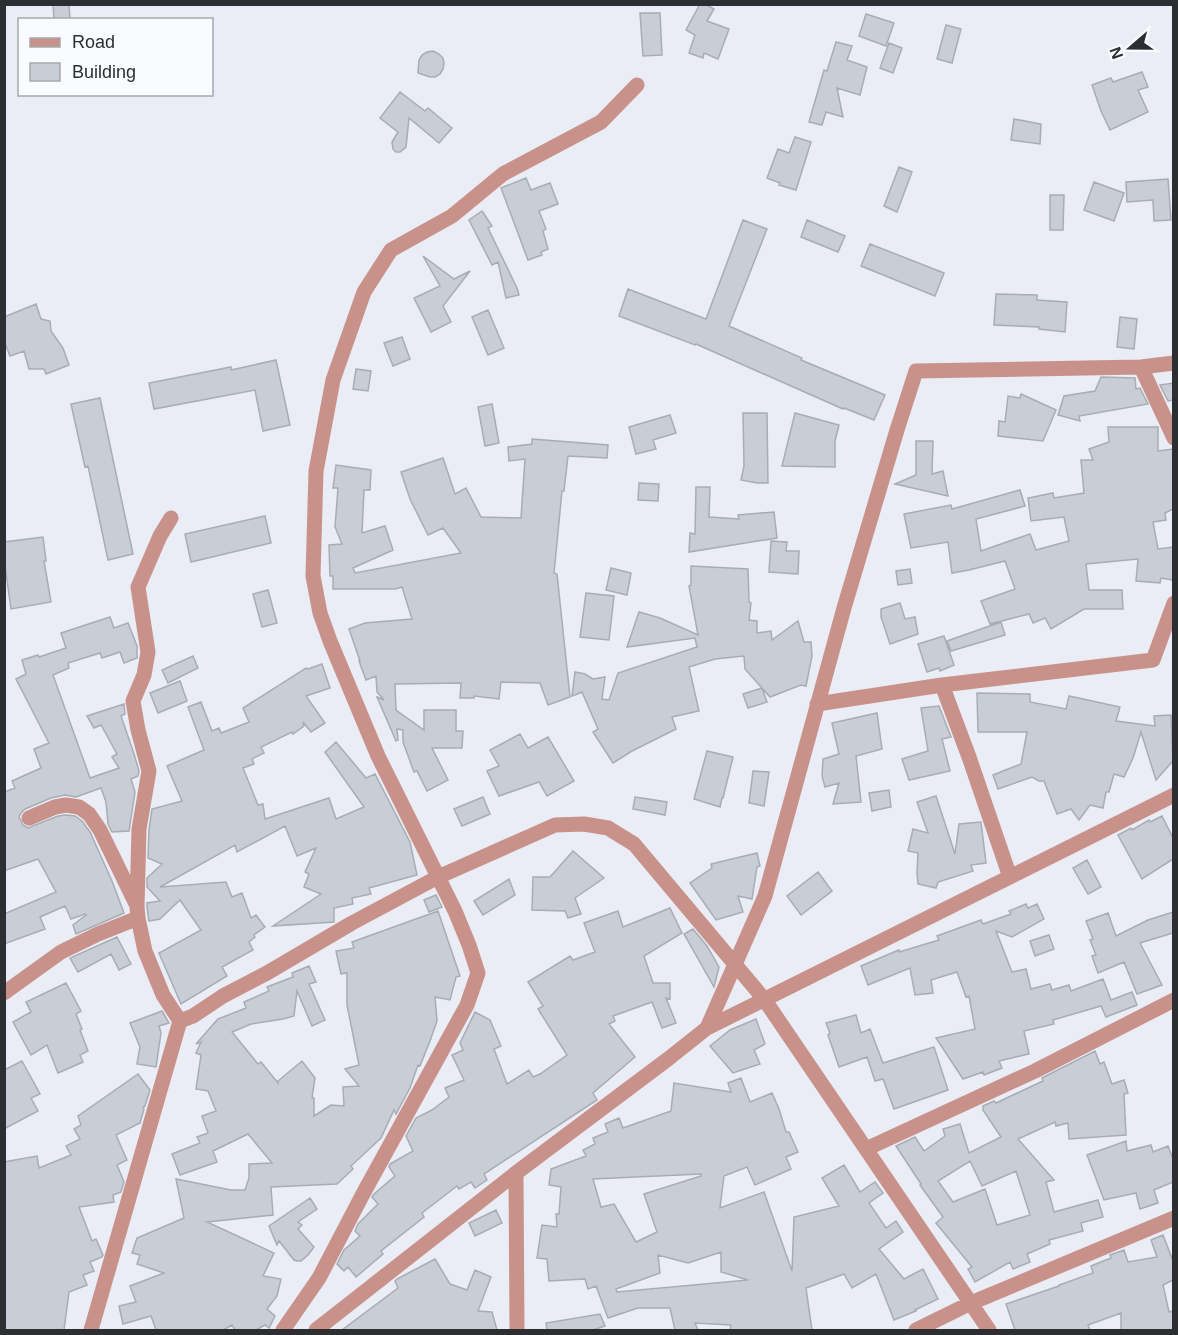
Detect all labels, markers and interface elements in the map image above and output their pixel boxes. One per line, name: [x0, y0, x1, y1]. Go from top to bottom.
legend: [18, 18, 213, 96]
north arrow: [1100, 18, 1160, 78]
text: Road: [72, 32, 115, 52]
text: N: [1106, 45, 1126, 61]
text: Building: [72, 62, 136, 82]

